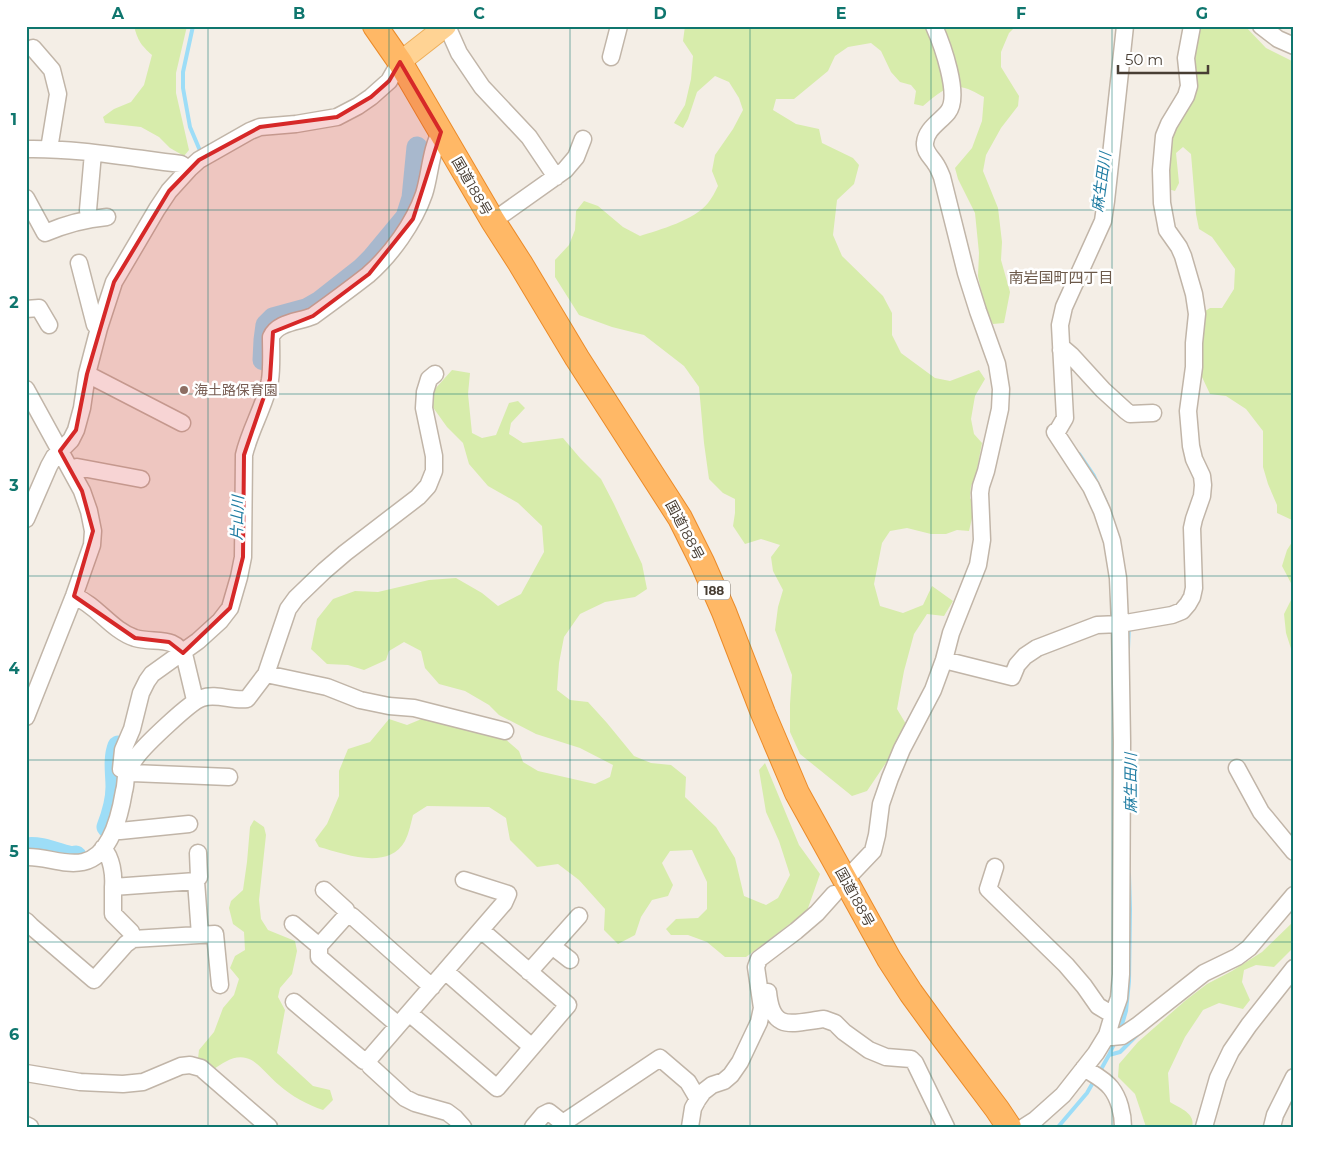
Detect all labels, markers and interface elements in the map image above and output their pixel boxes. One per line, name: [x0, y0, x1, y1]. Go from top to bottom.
text: A: [111, 4, 125, 23]
text: B: [293, 4, 305, 23]
text: C: [473, 4, 485, 23]
text: D: [653, 4, 667, 23]
text: E: [836, 4, 846, 23]
text: F: [1016, 4, 1026, 23]
text: G: [1196, 4, 1208, 23]
scale bar: [1118, 42, 1208, 74]
text: 50 m: [1125, 50, 1163, 69]
text: 1: [11, 110, 17, 129]
water label: 麻生田川: [1087, 149, 1115, 213]
street label: 国道188号: [448, 153, 496, 219]
district label: 南岩国町四丁目: [1008, 268, 1114, 287]
text: 2: [9, 293, 19, 312]
place label: 海土路保育園: [194, 381, 278, 399]
marker: 海土路保育園: [178, 384, 190, 396]
text: 3: [8, 476, 19, 495]
water label: 片山川: [227, 493, 247, 541]
street label: 国道188号: [662, 497, 708, 563]
road number: 188: [698, 580, 730, 600]
text: 4: [8, 659, 20, 678]
water label: 麻生田川: [1121, 751, 1140, 813]
text: 5: [9, 842, 19, 861]
street label: 国道188号: [831, 864, 879, 930]
text: 6: [9, 1025, 19, 1044]

